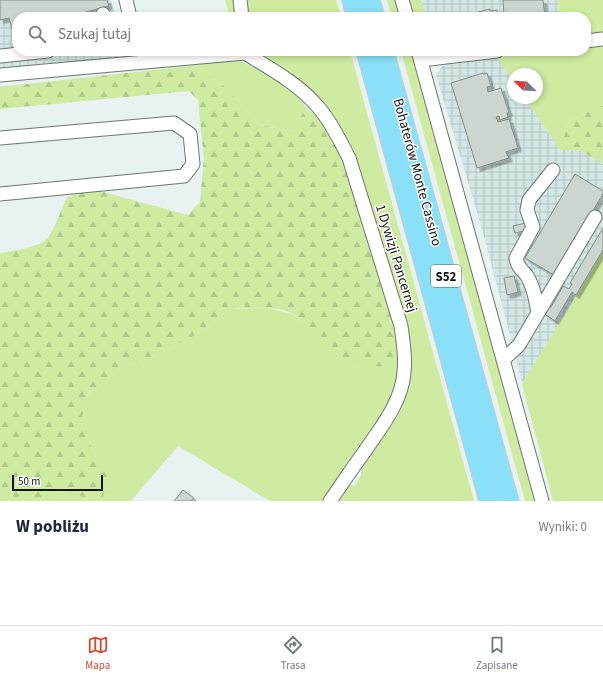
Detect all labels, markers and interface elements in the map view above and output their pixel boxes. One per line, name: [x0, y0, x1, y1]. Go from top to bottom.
search box: [12, 12, 591, 56]
icon: search: [26, 23, 48, 45]
text: Szukaj tutaj: [58, 24, 131, 45]
north arrow: [507, 68, 543, 104]
street label: Bohaterów Monte Cassino: [388, 96, 446, 248]
street label: 1 Dywizji Pancernej: [370, 202, 422, 315]
road number: S52: [431, 265, 461, 287]
scale bar: [12, 473, 103, 492]
text: 50 m: [18, 474, 40, 489]
text: W pobliżu: [16, 515, 89, 539]
text: Wyniki: 0: [538, 518, 587, 536]
tab: Mapa: [85, 634, 110, 673]
tab: Trasa: [281, 634, 305, 673]
tab: Zapisane: [476, 634, 518, 673]

